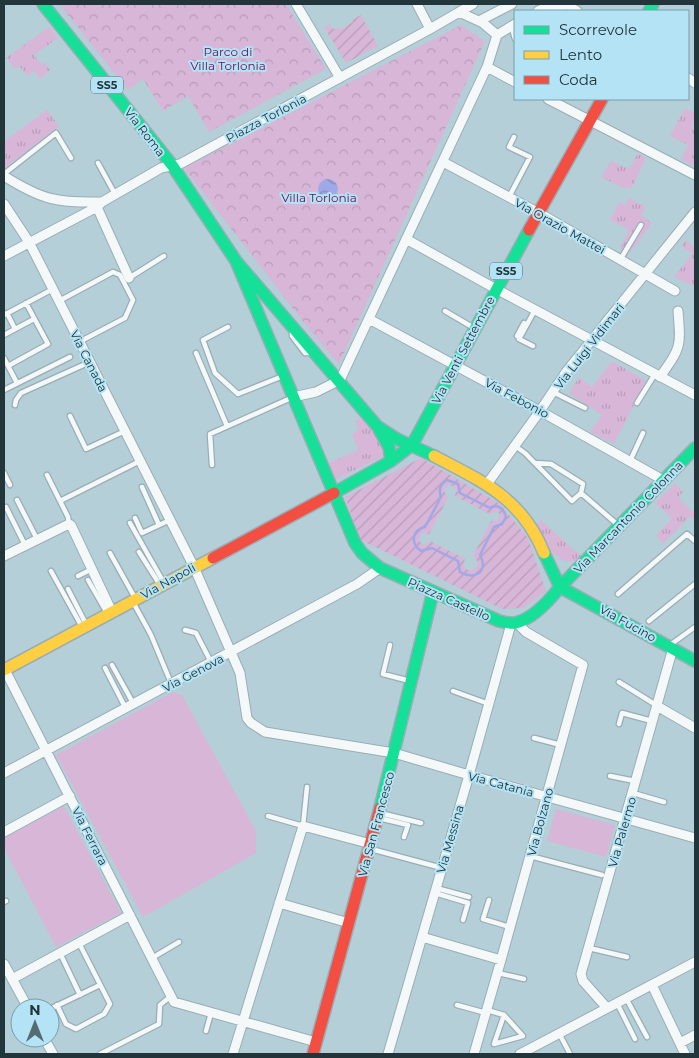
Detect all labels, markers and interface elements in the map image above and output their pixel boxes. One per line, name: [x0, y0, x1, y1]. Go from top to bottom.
legend: [514, 10, 689, 100]
text: Scorrevole: [559, 20, 637, 39]
park label: Parco di Villa Torlonia: [190, 44, 266, 73]
text: Lento: [559, 45, 602, 64]
text: Coda: [559, 70, 598, 89]
road number: SS5: [91, 76, 123, 94]
street label: Piazza Torlonia: [223, 90, 309, 146]
street label: Via Roma: [121, 105, 169, 159]
park label: Villa Torlonia: [281, 190, 357, 205]
street label: Via Orazio Mattei: [512, 195, 608, 257]
road number: SS5: [490, 262, 522, 280]
street label: Via Venti Settembre: [428, 294, 498, 406]
street label: Via Luigi Vidimari: [551, 300, 627, 392]
street label: Via Canada: [67, 328, 111, 394]
street label: Via Febonio: [482, 375, 552, 421]
street label: Via Marcantonio Colonna: [570, 458, 686, 576]
street label: Via Napoli: [138, 560, 198, 602]
street label: Piazza Castello: [405, 574, 493, 624]
street label: Via Fucino: [597, 601, 659, 645]
street label: Via Genova: [160, 651, 226, 695]
street label: Via Catania: [467, 768, 535, 800]
street label: Via San Francesco: [355, 770, 397, 878]
street label: Via Bolzano: [524, 786, 556, 858]
street label: Via Palermo: [605, 795, 639, 869]
street label: Via Messina: [433, 803, 467, 875]
street label: Via Ferrara: [69, 804, 111, 868]
north arrow: [10, 998, 60, 1048]
text: N: [29, 1001, 41, 1019]

